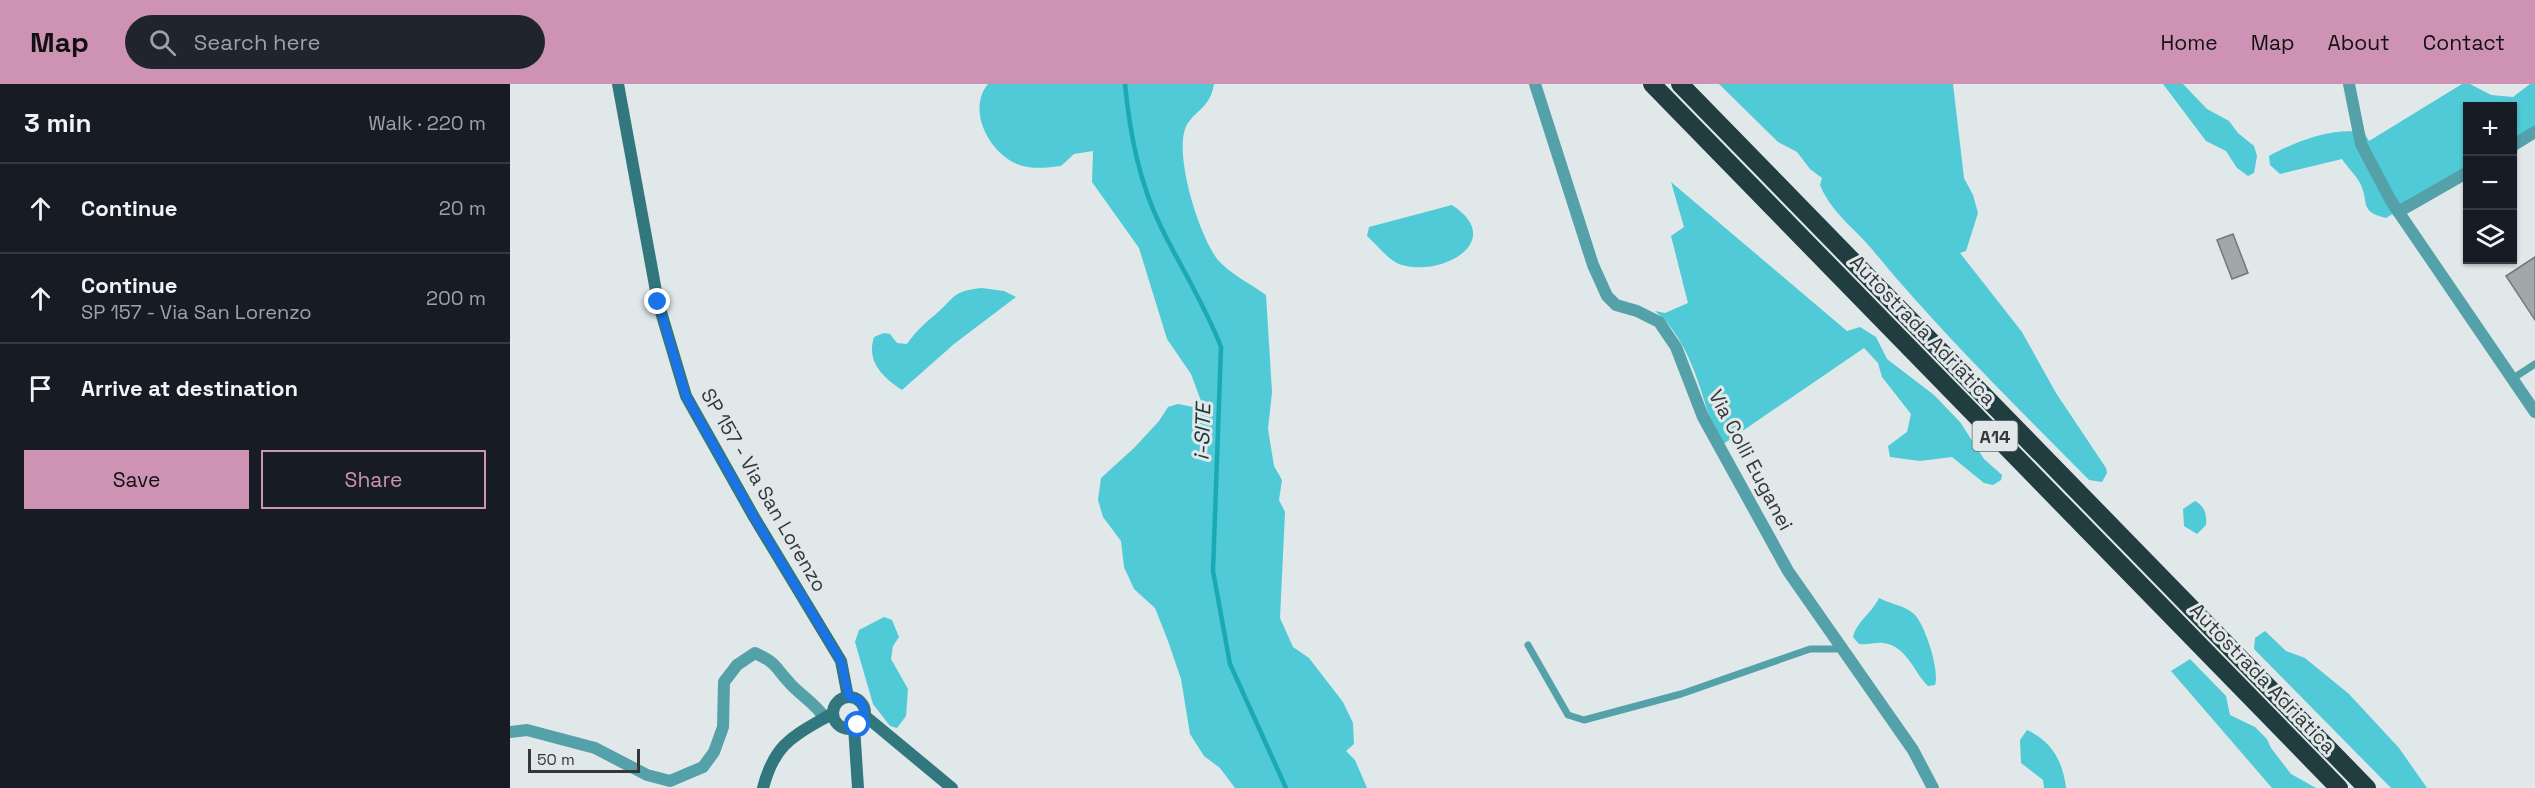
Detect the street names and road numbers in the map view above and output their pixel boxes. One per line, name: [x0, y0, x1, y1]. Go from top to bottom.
street label: Autostrada Adriatica: [1844, 249, 2002, 411]
street label: SP 157 - Via San Lorenzo: [695, 384, 833, 596]
street label: Via Colli Euganei: [1703, 385, 1799, 535]
road number: A14: [1972, 421, 2018, 451]
street label: Autostrada Adriatica: [2184, 597, 2342, 759]

